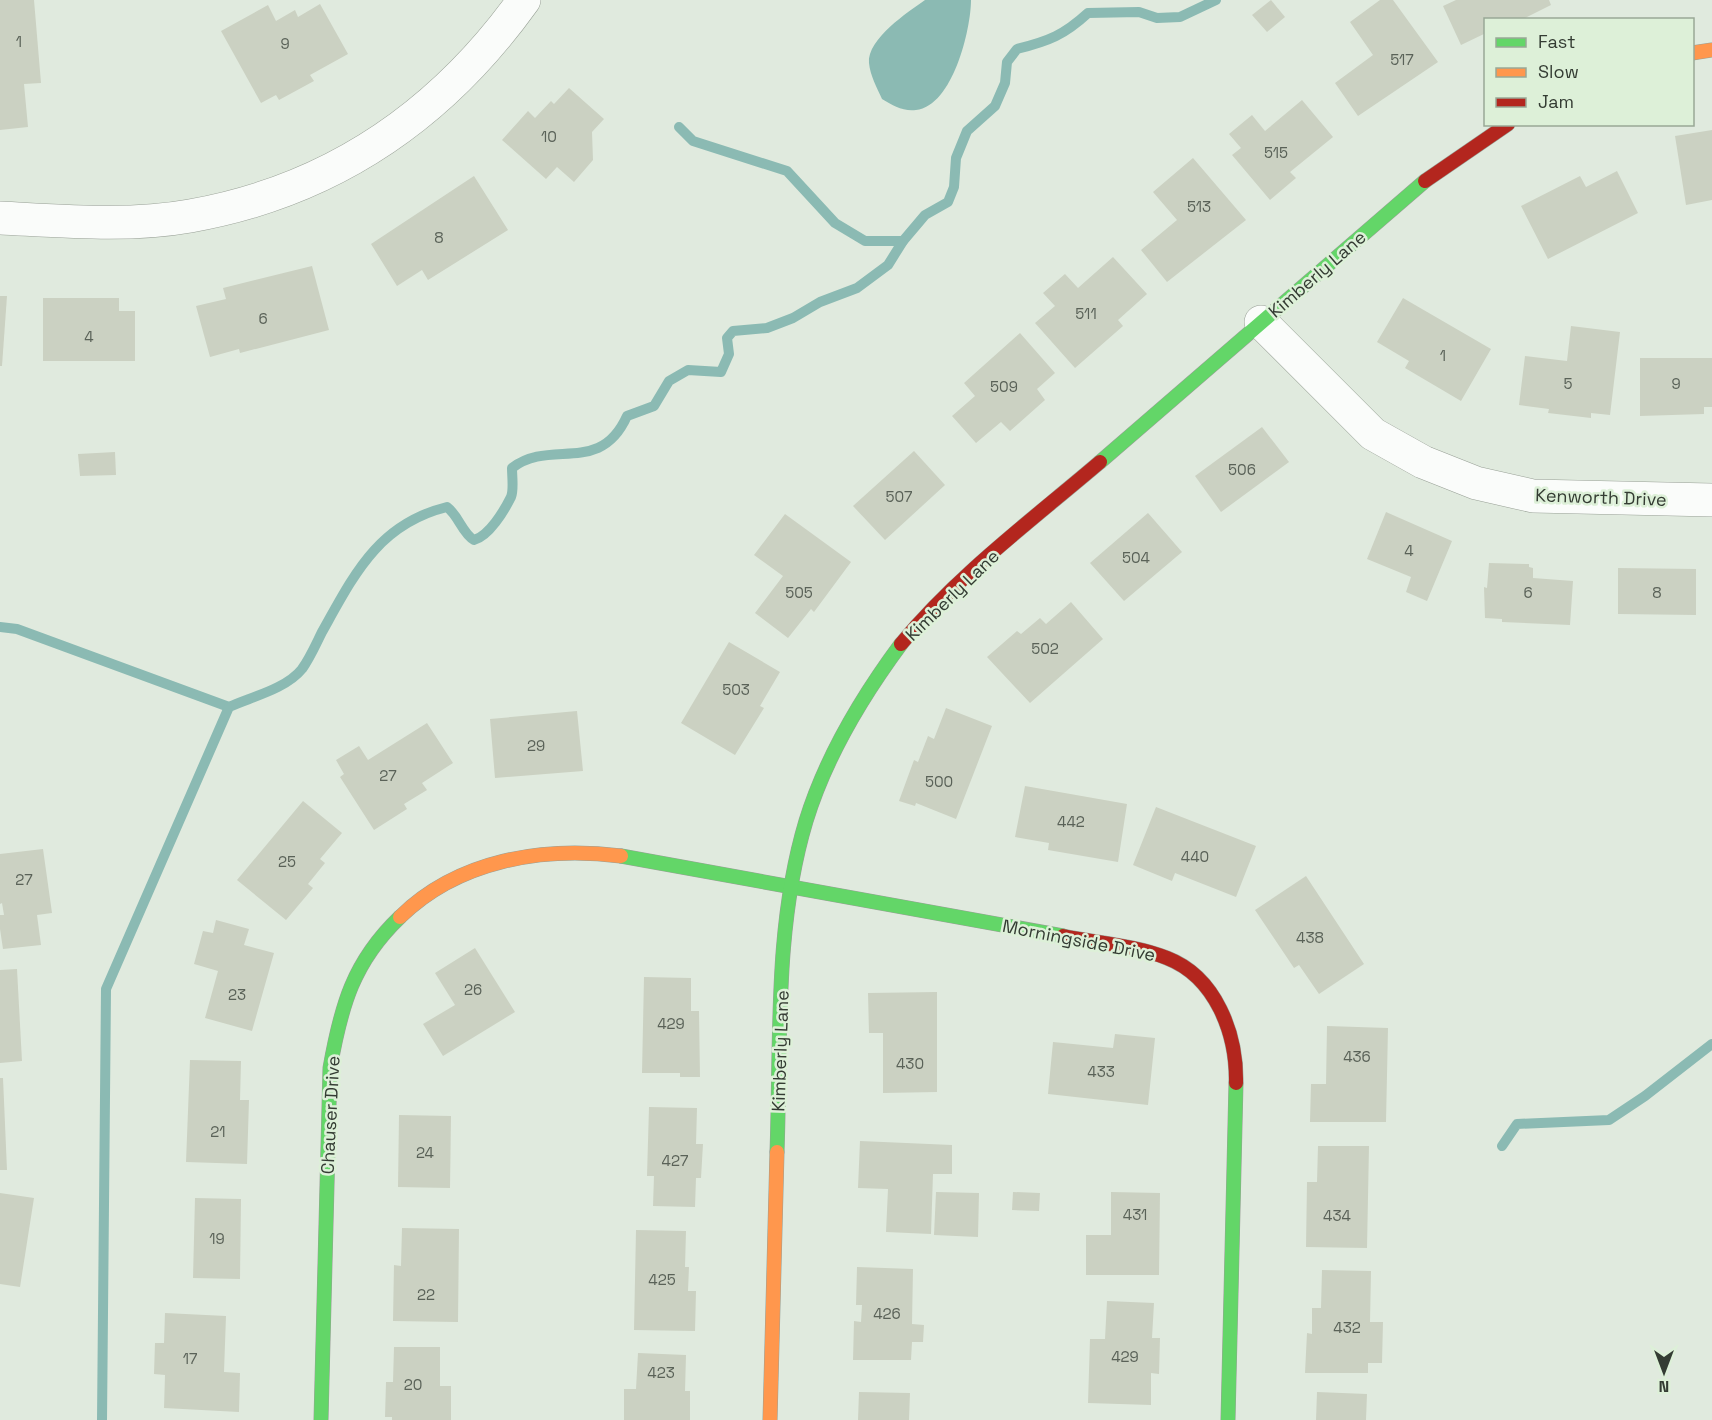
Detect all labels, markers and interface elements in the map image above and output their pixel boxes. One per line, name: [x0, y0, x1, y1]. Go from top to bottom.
legend: [1484, 18, 1694, 126]
text: Fast: [1538, 30, 1575, 53]
house number: 1: [16, 32, 22, 51]
house number: 9: [280, 34, 290, 53]
house number: 517: [1390, 50, 1414, 69]
text: Slow: [1538, 60, 1579, 83]
text: Jam: [1538, 90, 1574, 113]
house number: 10: [541, 127, 557, 146]
house number: 515: [1264, 143, 1288, 162]
house number: 513: [1187, 197, 1211, 216]
street label: Kimberly Lane: [1263, 225, 1371, 323]
house number: 8: [434, 228, 444, 247]
house number: 511: [1075, 304, 1097, 323]
house number: 6: [258, 309, 268, 328]
house number: 4: [84, 327, 94, 346]
house number: 1: [1440, 346, 1446, 365]
house number: 5: [1564, 374, 1573, 393]
house number: 9: [1671, 374, 1681, 393]
house number: 509: [990, 377, 1018, 396]
house number: 506: [1228, 460, 1256, 479]
street label: Kenworth Drive: [1535, 483, 1667, 511]
house number: 507: [886, 487, 912, 506]
house number: 4: [1404, 541, 1414, 560]
street label: Kimberly Lane: [900, 544, 1004, 646]
house number: 504: [1122, 548, 1150, 567]
house number: 505: [785, 583, 813, 602]
house number: 6: [1523, 583, 1533, 602]
house number: 8: [1652, 583, 1662, 602]
house number: 502: [1031, 639, 1059, 658]
house number: 503: [722, 680, 750, 699]
house number: 29: [527, 736, 545, 755]
house number: 27: [379, 766, 397, 785]
house number: 500: [925, 772, 953, 791]
house number: 442: [1057, 812, 1085, 831]
house number: 440: [1181, 847, 1209, 866]
house number: 25: [278, 852, 296, 871]
house number: 27: [15, 870, 33, 889]
street label: Morningside Drive: [1001, 914, 1157, 966]
house number: 438: [1296, 928, 1324, 947]
house number: 26: [464, 980, 482, 999]
house number: 23: [228, 985, 246, 1004]
street label: Kimberly Lane: [766, 990, 794, 1112]
house number: 429: [657, 1014, 685, 1033]
house number: 436: [1343, 1047, 1371, 1066]
house number: 430: [896, 1054, 924, 1073]
street label: Chauser Drive: [315, 1055, 345, 1175]
house number: 433: [1087, 1062, 1115, 1081]
house number: 21: [210, 1122, 226, 1141]
house number: 24: [416, 1143, 434, 1162]
house number: 427: [662, 1151, 688, 1170]
house number: 431: [1123, 1205, 1147, 1224]
house number: 434: [1323, 1206, 1351, 1225]
house number: 19: [209, 1229, 225, 1248]
house number: 425: [648, 1270, 676, 1289]
house number: 22: [417, 1285, 435, 1304]
house number: 426: [873, 1304, 901, 1323]
house number: 432: [1333, 1318, 1361, 1337]
north arrow: [1634, 1342, 1694, 1402]
house number: 429: [1111, 1347, 1139, 1366]
house number: 17: [183, 1349, 197, 1368]
house number: 423: [647, 1363, 675, 1382]
house number: 20: [404, 1375, 422, 1394]
text: N: [1659, 1376, 1669, 1397]

